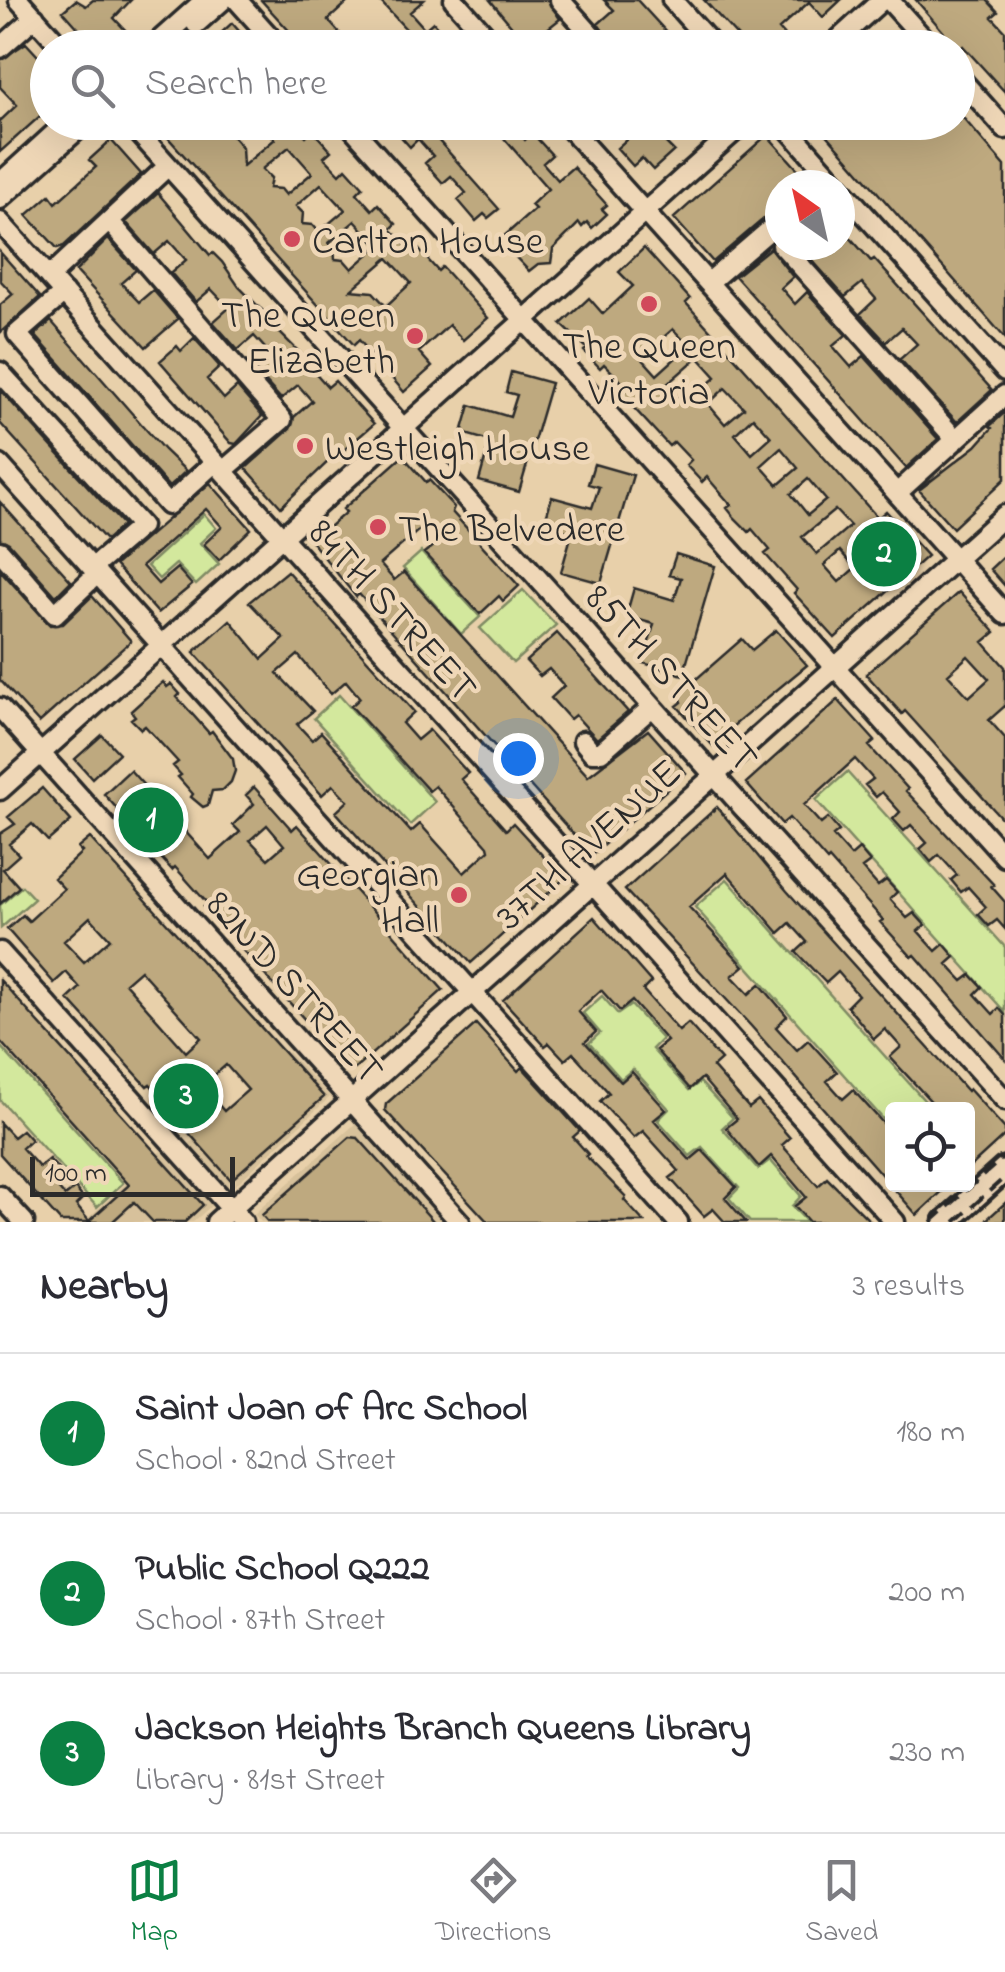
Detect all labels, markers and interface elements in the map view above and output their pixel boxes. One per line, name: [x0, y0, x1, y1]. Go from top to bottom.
search box: [30, 30, 975, 140]
text: Search here: [145, 57, 327, 113]
icon: search: [65, 58, 120, 113]
north arrow: [765, 170, 855, 260]
place label: Carlton House: [312, 214, 544, 273]
marker: Carlton House: [281, 228, 303, 250]
place label: The Queen Elizabeth: [221, 288, 395, 393]
marker: The Queen Victoria: [638, 293, 660, 315]
place label: The Queen Victoria: [562, 319, 736, 424]
marker: The Queen Elizabeth: [404, 325, 426, 347]
place label: Westleigh House: [325, 421, 590, 480]
marker: Westleigh House: [294, 435, 316, 457]
place label: The Belvedere: [398, 502, 625, 561]
street label: 84TH STREET: [292, 507, 489, 717]
marker: The Belvedere: [367, 516, 389, 538]
pin: 2: [852, 516, 916, 592]
street label: 85TH STREET: [569, 573, 771, 788]
your location: [493, 733, 544, 784]
street label: 37TH AVENUE: [484, 746, 696, 946]
pin: 1: [118, 782, 184, 858]
place label: Georgian Hall: [296, 847, 439, 952]
street label: 82ND STREET: [189, 879, 396, 1099]
marker: Georgian Hall: [448, 884, 470, 906]
pin: 3: [154, 1058, 218, 1134]
map controls: [885, 1102, 975, 1192]
button: locate: [885, 1102, 975, 1192]
scale bar: [30, 1152, 235, 1196]
text: 100 m: [45, 1154, 107, 1195]
text: Nearby: [40, 1257, 168, 1318]
text: 3 results: [853, 1264, 965, 1311]
text: Saint Joan of Arc School: [135, 1382, 527, 1438]
text: 1: [67, 1410, 78, 1457]
text: 180 m: [896, 1410, 965, 1457]
text: School · 82nd Street: [135, 1438, 396, 1485]
text: Public School Q222: [135, 1542, 430, 1598]
text: 2: [65, 1570, 80, 1617]
text: 200 m: [889, 1570, 965, 1617]
text: School · 87th Street: [135, 1598, 385, 1645]
text: Jackson Heights Branch Queens Library: [135, 1702, 751, 1758]
text: 3: [66, 1730, 79, 1777]
text: 230 m: [889, 1730, 965, 1777]
text: Library · 81st Street: [135, 1758, 385, 1805]
tab: Map: [127, 1853, 182, 1954]
tab: Directions: [435, 1853, 552, 1954]
tab: Saved: [805, 1853, 878, 1954]

